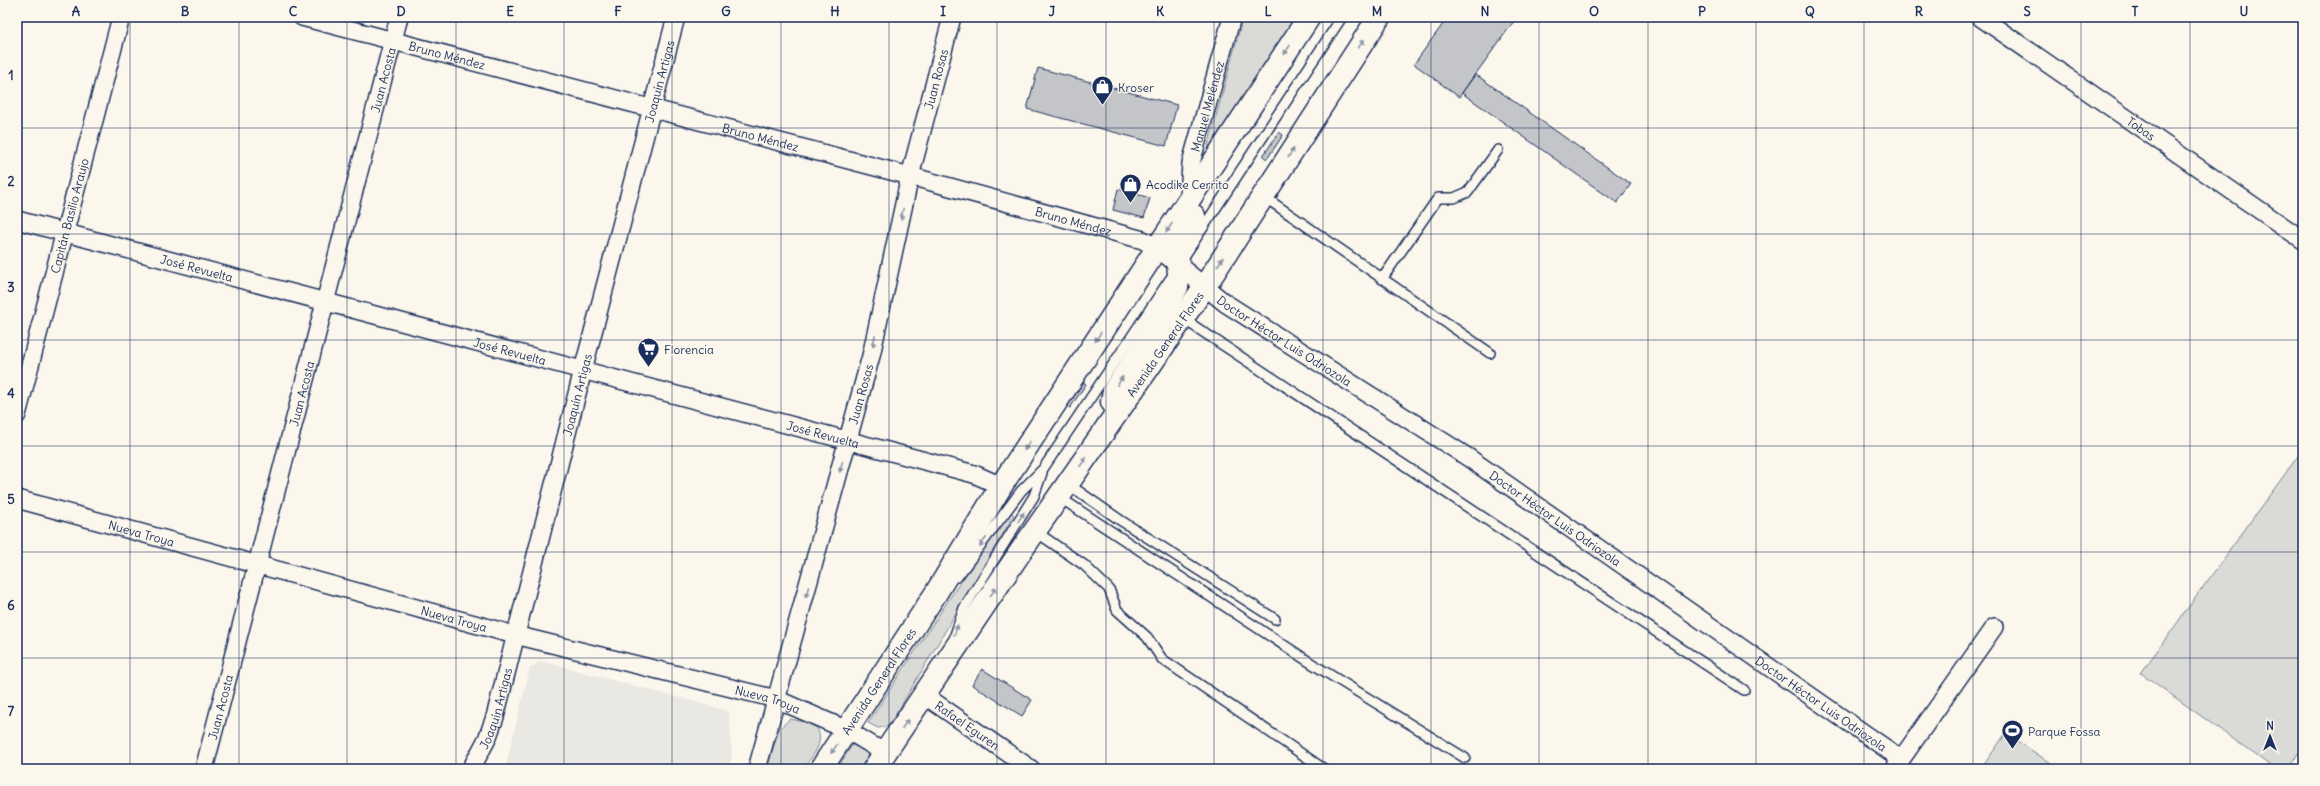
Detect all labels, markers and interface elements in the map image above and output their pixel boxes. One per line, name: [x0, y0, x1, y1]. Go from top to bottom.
text: A: [72, 3, 81, 20]
text: B: [181, 3, 190, 20]
text: C: [289, 3, 298, 20]
text: D: [396, 3, 406, 20]
text: E: [506, 3, 514, 20]
text: F: [614, 3, 622, 20]
text: G: [721, 3, 731, 20]
text: H: [830, 3, 840, 20]
text: I: [940, 3, 946, 20]
text: J: [1049, 3, 1056, 20]
text: K: [1156, 3, 1165, 20]
text: L: [1264, 3, 1272, 20]
text: M: [1372, 3, 1382, 20]
text: N: [1481, 3, 1489, 20]
text: O: [1589, 3, 1599, 20]
text: P: [1698, 3, 1706, 20]
text: Q: [1805, 3, 1815, 20]
text: R: [1915, 3, 1924, 20]
text: S: [2023, 3, 2031, 20]
text: T: [2132, 3, 2139, 20]
text: U: [2240, 3, 2248, 20]
street label: Bruno Méndez: [407, 38, 487, 72]
one-way arrow: [1357, 38, 1365, 49]
street label: Joaquín Artigas: [641, 39, 677, 124]
one-way arrow: [1283, 44, 1291, 55]
street label: Juan Acosta: [367, 46, 398, 114]
street label: Juan Rosas: [920, 47, 951, 111]
street label: Manuel Meléndez: [1187, 59, 1227, 153]
text: 1: [8, 67, 14, 84]
shop icon: Kroser: [1089, 74, 1115, 107]
place label: Kroser: [1118, 80, 1154, 95]
street label: Tobas: [2124, 113, 2158, 143]
street label: Bruno Méndez: [721, 120, 801, 154]
one-way arrow: [1287, 147, 1294, 159]
street label: Capitán Basilio Araujo: [47, 156, 91, 275]
shop icon: Acodike Cerrito: [1118, 171, 1144, 204]
text: 2: [7, 173, 15, 190]
place label: Acodike Cerrito: [1146, 177, 1229, 192]
street label: Bruno Méndez: [1034, 203, 1114, 239]
one-way arrow: [898, 208, 904, 220]
one-way arrow: [1166, 222, 1173, 234]
street label: José Revuelta: [159, 251, 235, 285]
one-way arrow: [1217, 256, 1224, 268]
text: 3: [7, 279, 15, 296]
street label: Avenida General Flores: [1123, 288, 1207, 400]
street label: Doctor Héctor Luis Odriozola: [1214, 292, 1355, 389]
one-way arrow: [1095, 331, 1102, 343]
street label: José Revuelta: [472, 334, 548, 368]
one-way arrow: [871, 335, 877, 347]
supermarket icon: Florencia: [635, 336, 661, 369]
place label: Florencia: [664, 342, 714, 357]
street label: Joaquín Artigas: [559, 352, 595, 437]
street label: Juan Acosta: [286, 359, 317, 428]
street label: Juan Rosas: [845, 362, 876, 426]
one-way arrow: [1116, 376, 1124, 386]
text: 4: [7, 385, 15, 402]
street label: José Revuelta: [785, 417, 861, 451]
one-way arrow: [1024, 440, 1031, 452]
one-way arrow: [1079, 456, 1087, 467]
one-way arrow: [838, 461, 844, 473]
street label: Doctor Héctor Luis Odriozola: [1487, 467, 1624, 569]
text: 5: [7, 491, 15, 508]
one-way arrow: [1017, 512, 1025, 522]
street label: Nueva Troya: [107, 517, 176, 549]
one-way arrow: [979, 537, 987, 548]
one-way arrow: [804, 586, 810, 598]
one-way arrow: [989, 587, 997, 598]
text: 6: [7, 597, 15, 614]
street label: Nueva Troya: [419, 602, 489, 635]
one-way arrow: [954, 623, 960, 635]
street label: Avenida General Flores: [838, 625, 919, 737]
street label: Doctor Héctor Luis Odriozola: [1753, 652, 1890, 754]
street label: Joaquín Artigas: [476, 666, 515, 751]
street label: Juan Acosta: [204, 673, 236, 741]
street label: Nueva Troya: [734, 682, 803, 716]
street label: Rafael Eguren: [932, 697, 1003, 753]
text: 7: [8, 703, 15, 720]
north arrow: [2250, 716, 2290, 756]
one-way arrow: [901, 718, 909, 729]
sports icon: Parque Fossa: [2000, 718, 2026, 751]
text: N: [2266, 719, 2274, 733]
place label: Parque Fossa: [2028, 724, 2100, 739]
one-way arrow: [830, 744, 838, 755]

